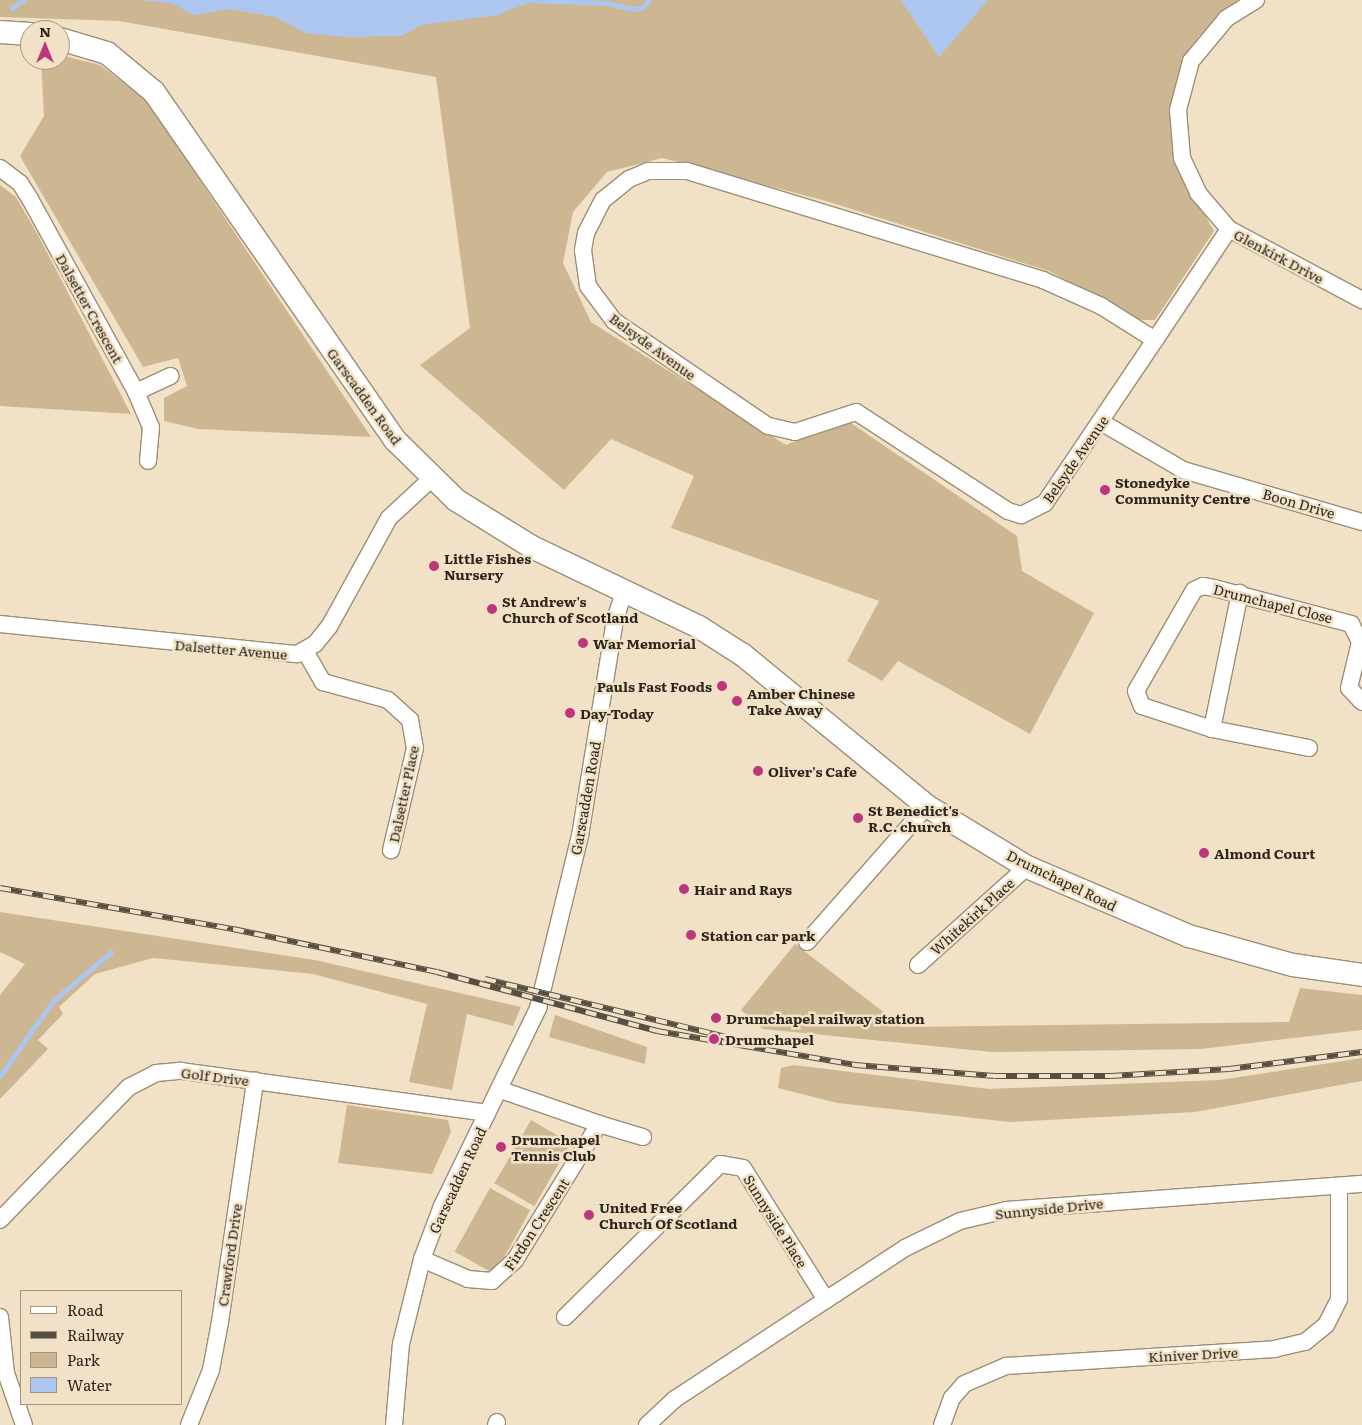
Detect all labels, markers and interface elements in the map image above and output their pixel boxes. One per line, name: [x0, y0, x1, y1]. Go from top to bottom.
north arrow: [20, 20, 70, 70]
text: N: [39, 21, 51, 41]
street label: Glenkirk Drive: [1231, 225, 1327, 287]
street label: Dalsetter Crescent: [53, 250, 127, 366]
street label: Belsyde Avenue: [607, 309, 699, 383]
street label: Garscadden Road: [324, 344, 406, 448]
street label: Belsyde Avenue: [1039, 412, 1111, 506]
place label: Stonedyke Community Centre: [1115, 474, 1250, 507]
marker: Stonedyke Community Centre: [1099, 484, 1111, 496]
street label: Boon Drive: [1261, 485, 1337, 521]
place label: Little Fishes Nursery: [444, 550, 531, 582]
marker: Little Fishes Nursery: [428, 560, 440, 572]
street label: Drumchapel Close: [1212, 580, 1334, 626]
place label: St Andrew's Church of Scotland: [502, 593, 638, 626]
marker: St Andrew's Church of Scotland: [486, 603, 498, 615]
place label: War Memorial: [593, 635, 696, 651]
street label: Dalsetter Avenue: [174, 636, 288, 662]
marker: War Memorial: [577, 637, 589, 649]
place label: Pauls Fast Foods: [597, 678, 712, 694]
marker: Pauls Fast Foods: [716, 680, 728, 692]
place label: Amber Chinese Take Away: [747, 685, 855, 718]
marker: Amber Chinese Take Away: [731, 695, 743, 707]
place label: Day-Today: [580, 705, 654, 721]
marker: Day-Today: [564, 707, 576, 719]
street label: Garscadden Road: [567, 740, 603, 856]
street label: Dalsetter Place: [385, 744, 421, 844]
place label: Oliver's Cafe: [768, 763, 857, 779]
marker: Oliver's Cafe: [752, 765, 764, 777]
place label: St Benedict's R.C. church: [868, 802, 959, 834]
marker: St Benedict's R.C. church: [852, 812, 864, 824]
place label: Almond Court: [1214, 845, 1315, 861]
street label: Drumchapel Road: [1004, 846, 1120, 914]
marker: Almond Court: [1198, 847, 1210, 859]
street label: Whitekirk Place: [927, 874, 1017, 958]
place label: Hair and Rays: [694, 881, 792, 897]
marker: Hair and Rays: [678, 883, 690, 895]
place label: Station car park: [701, 927, 815, 943]
marker: Station car park: [685, 929, 697, 941]
place label: Drumchapel railway station: [726, 1010, 925, 1026]
marker: Drumchapel railway station: [710, 1012, 722, 1024]
place label: Drumchapel: [725, 1031, 814, 1047]
marker: Drumchapel: [707, 1032, 721, 1046]
street label: Golf Drive: [180, 1064, 250, 1088]
street label: Garscadden Road: [425, 1124, 489, 1236]
place label: Drumchapel Tennis Club: [511, 1131, 600, 1164]
marker: Drumchapel Tennis Club: [495, 1141, 507, 1153]
street label: Sunnyside Place: [741, 1171, 811, 1271]
street label: Firdon Crescent: [500, 1175, 572, 1273]
street label: Sunnyside Drive: [994, 1194, 1104, 1222]
place label: United Free Church Of Scotland: [599, 1199, 738, 1232]
street label: Crawford Drive: [213, 1203, 245, 1307]
marker: United Free Church Of Scotland: [583, 1209, 595, 1221]
legend: [20, 1290, 182, 1405]
text: Road: [67, 1298, 103, 1321]
text: Railway: [67, 1323, 124, 1346]
street label: Kiniver Drive: [1148, 1343, 1238, 1365]
text: Park: [67, 1348, 100, 1371]
text: Water: [67, 1373, 112, 1396]

